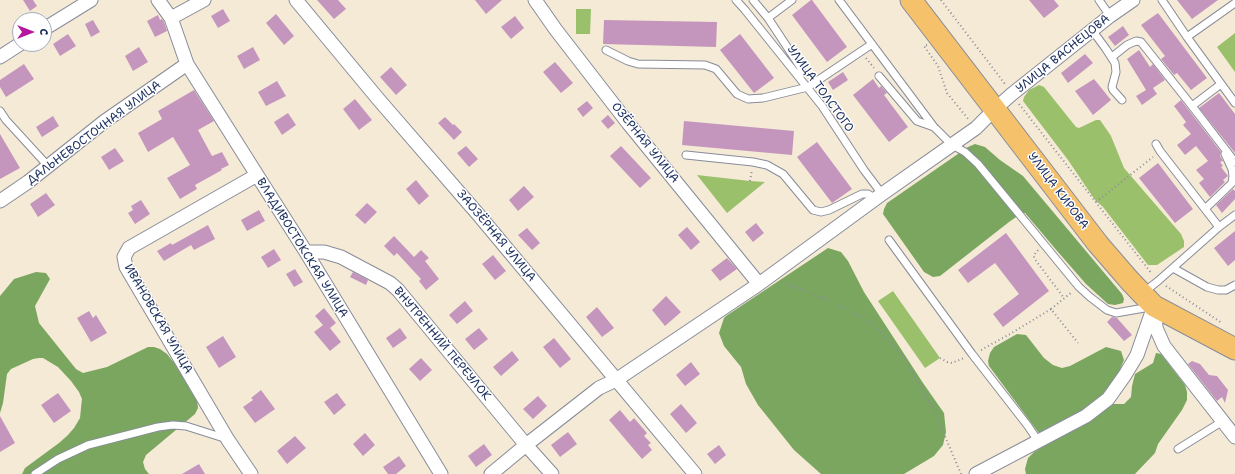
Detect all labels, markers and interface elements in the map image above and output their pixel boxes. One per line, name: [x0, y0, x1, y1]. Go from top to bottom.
north arrow: [12, 12, 52, 52]
street label: УЛИЦА ВАСНЕЦОВА: [1013, 12, 1113, 96]
text: С: [36, 29, 51, 35]
street label: УЛИЦА ТОЛСТОГО: [784, 43, 856, 135]
street label: ДАЛЬНЕВОСТОЧНАЯ УЛИЦА: [24, 78, 164, 188]
street label: ОЗЁРНАЯ УЛИЦА: [608, 100, 682, 186]
street label: УЛИЦА КИРОВА: [1025, 150, 1091, 232]
street label: ВЛАДИВОСТОКСКАЯ УЛИЦА: [253, 176, 351, 320]
street label: ЗАОЗЁРНАЯ УЛИЦА: [453, 187, 539, 285]
street label: ИВАНОВСКАЯ УЛИЦА: [121, 262, 195, 376]
street label: ВНУТРЕННИЙ ПЕРЕУЛОК: [390, 284, 494, 404]

